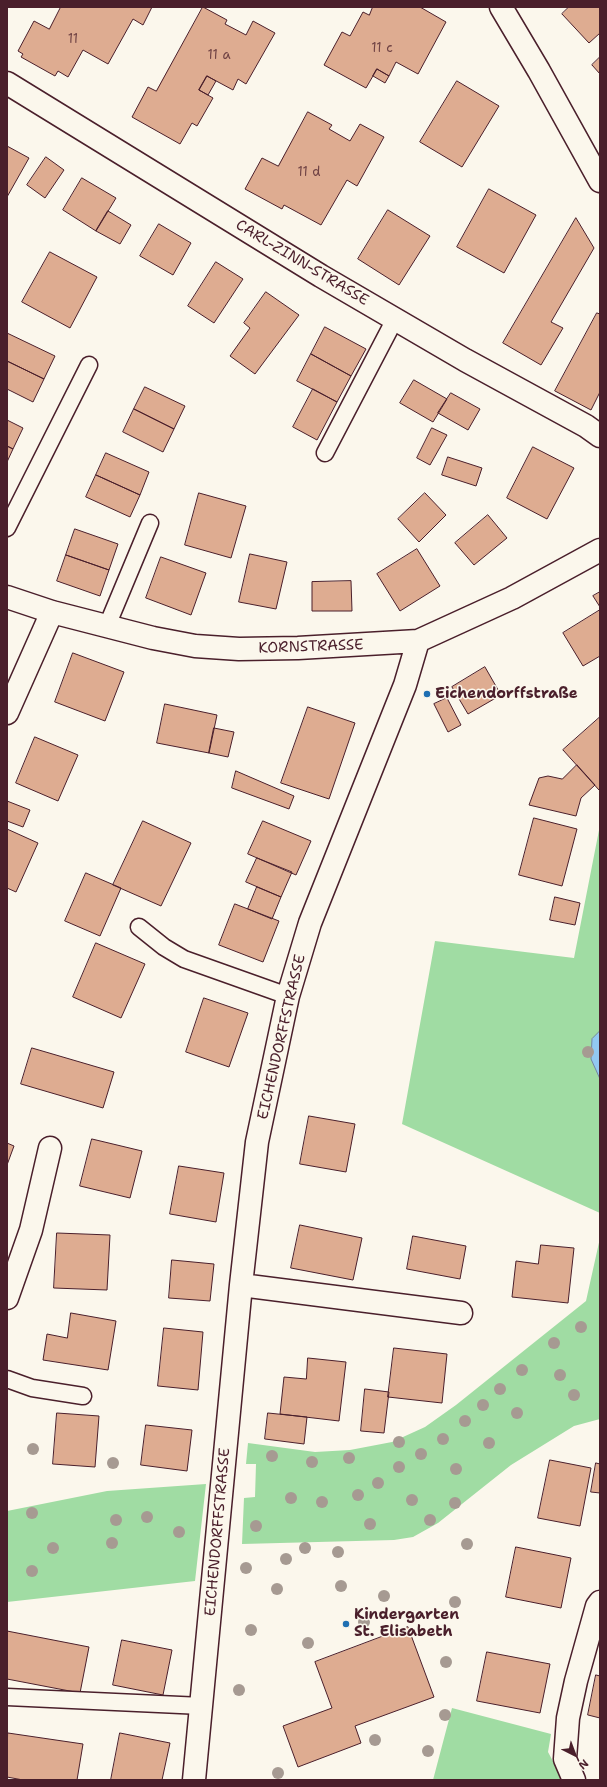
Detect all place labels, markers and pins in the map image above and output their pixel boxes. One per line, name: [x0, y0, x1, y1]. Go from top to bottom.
place label: Eichendorffstraße: [435, 685, 578, 703]
marker: Eichendorffstraße: [422, 689, 432, 699]
place label: Kindergarten St. Elisabeth: [354, 1606, 459, 1641]
marker: Kindergarten St. Elisabeth: [341, 1619, 351, 1629]

